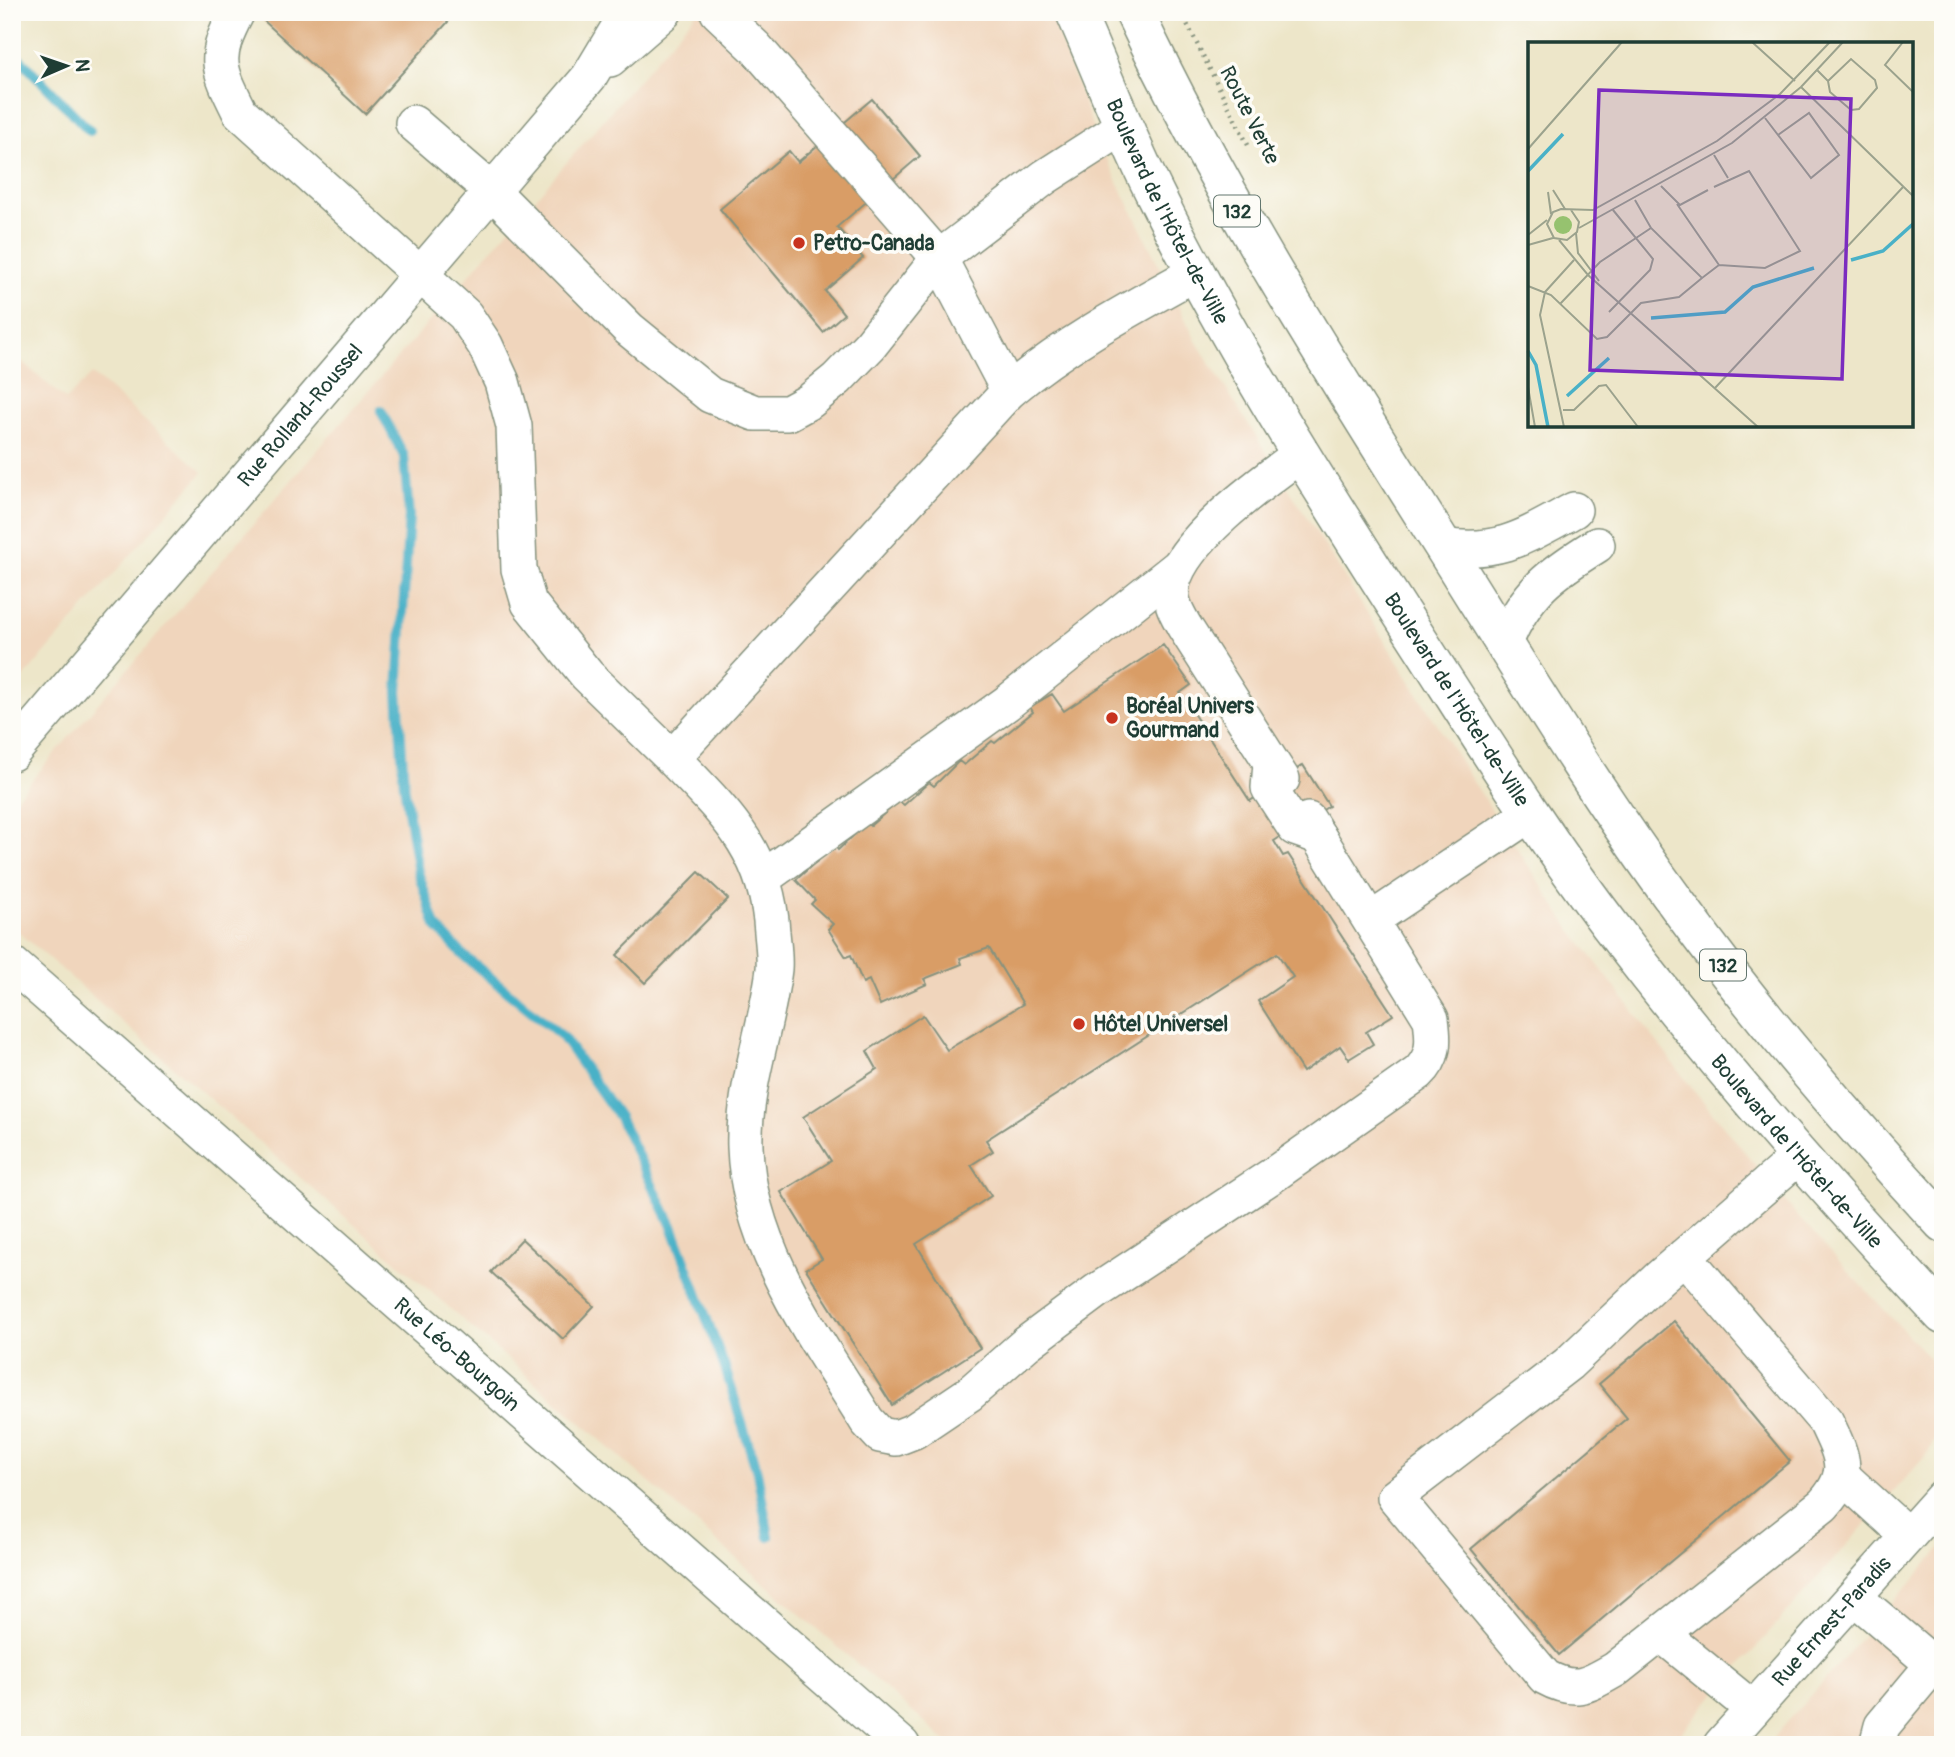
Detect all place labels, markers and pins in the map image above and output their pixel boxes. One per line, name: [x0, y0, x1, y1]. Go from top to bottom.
place label: Petro-Canada: [813, 230, 935, 257]
marker: Petro-Canada: [791, 235, 807, 251]
place label: Boréal Univers Gourmand: [1126, 693, 1255, 744]
marker: Boréal Univers Gourmand: [1104, 710, 1120, 726]
place label: Hôtel Universel: [1093, 1011, 1228, 1038]
marker: Hôtel Universel: [1071, 1016, 1087, 1032]

